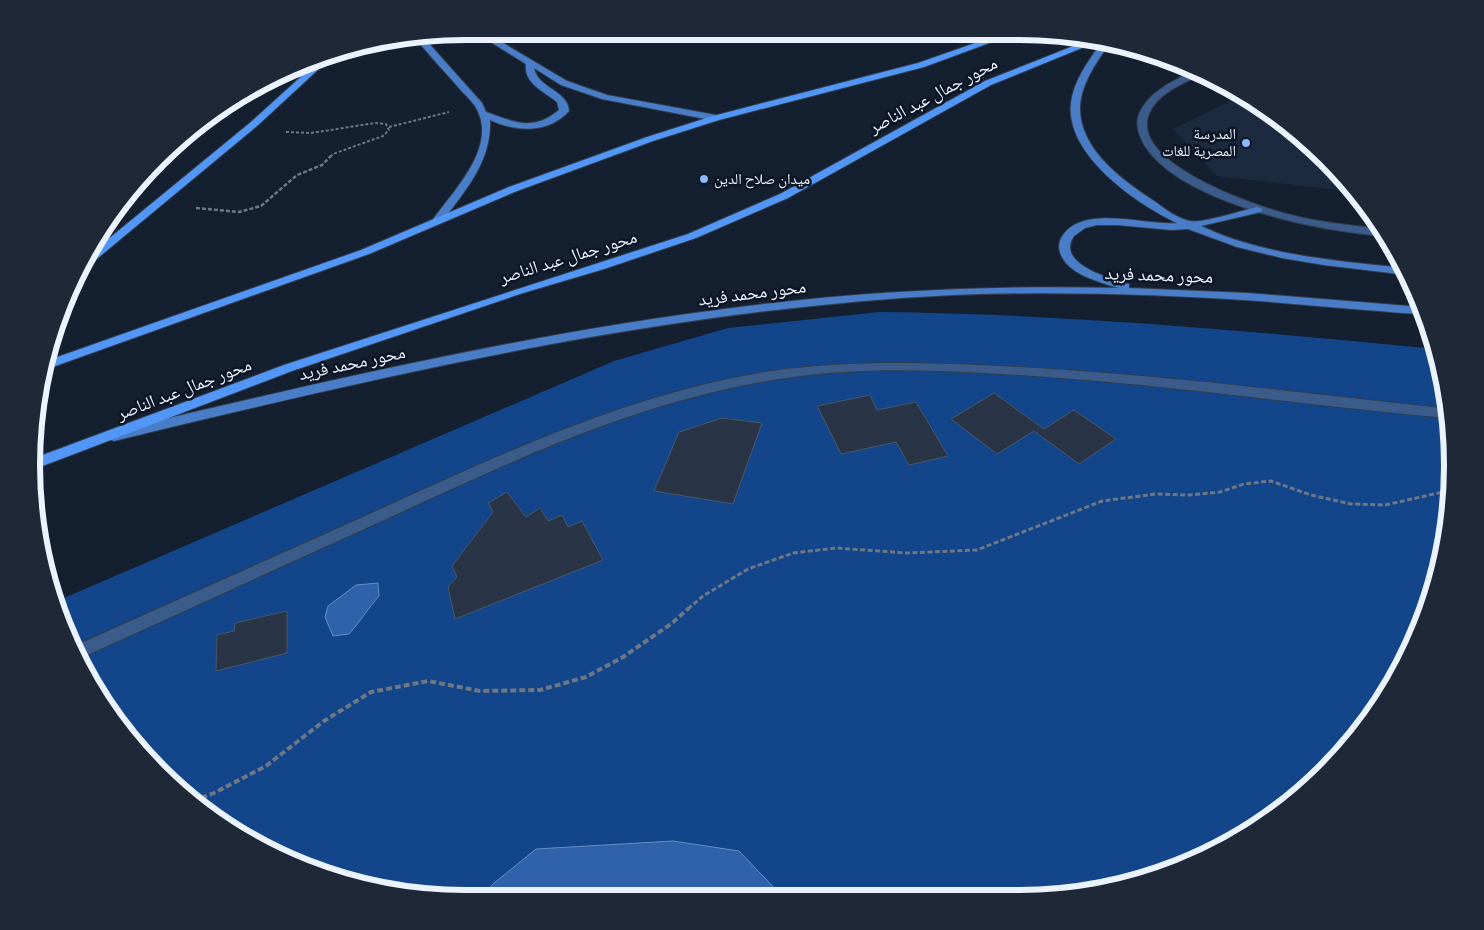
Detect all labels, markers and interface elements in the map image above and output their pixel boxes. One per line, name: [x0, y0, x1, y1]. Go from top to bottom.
street label: محور جمال عبد الناصر: [863, 51, 1002, 140]
place label: المدرسة المصرية للغات: [1162, 124, 1236, 162]
marker: المدرسة المصرية للغات: [1240, 137, 1252, 149]
place label: ميدان صلاح الدين: [714, 169, 810, 190]
marker: ميدان صلاح الدين: [698, 173, 710, 185]
street label: محور جمال عبد الناصر: [495, 225, 640, 291]
street label: محور محمد فريد: [1104, 261, 1214, 290]
street label: محور محمد فريد: [697, 274, 807, 313]
street label: محور محمد فريد: [296, 340, 408, 387]
street label: محور جمال عبد الناصر: [112, 352, 255, 427]

